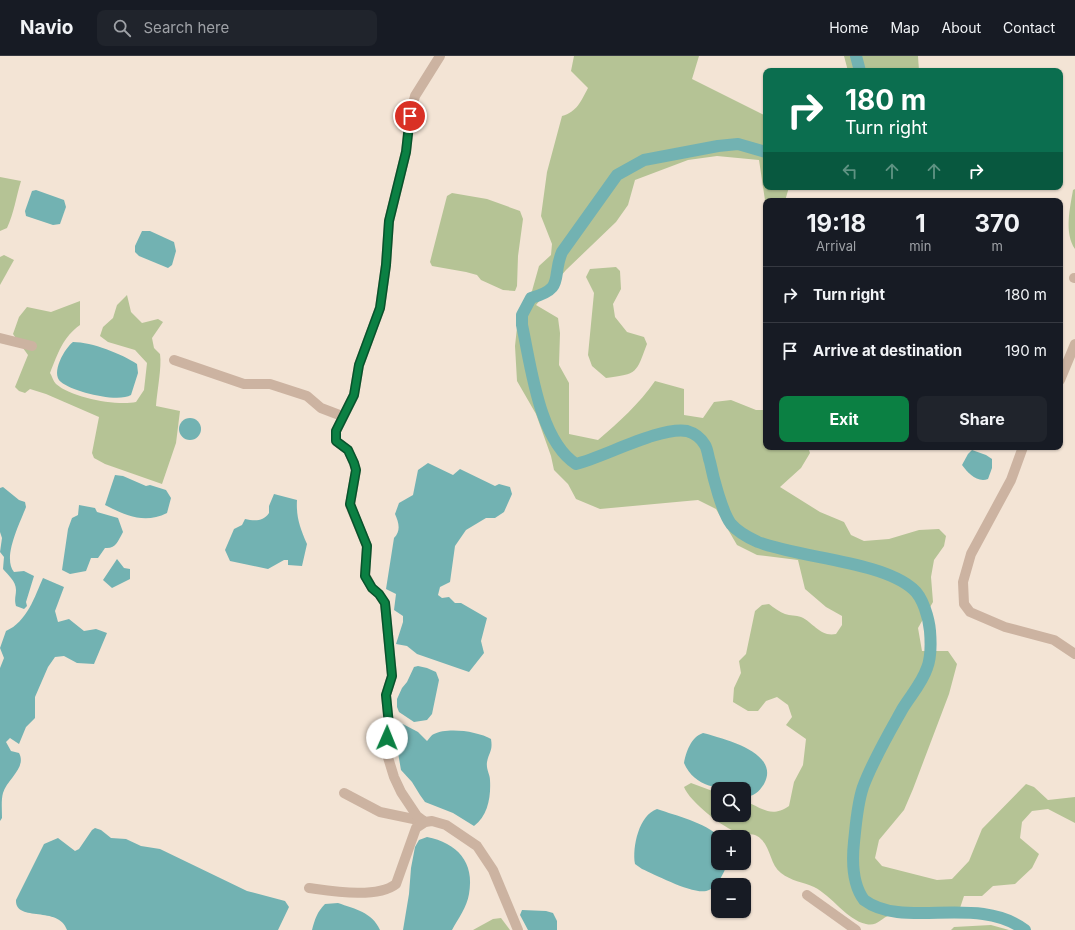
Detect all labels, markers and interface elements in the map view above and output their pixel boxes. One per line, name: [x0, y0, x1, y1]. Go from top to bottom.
search box: [97, 10, 377, 46]
text: Navio: [20, 16, 73, 39]
icon: search: [111, 17, 133, 39]
text: Search here: [143, 18, 229, 37]
text: Home: [829, 19, 868, 36]
text: Map: [890, 19, 920, 36]
text: About: [942, 19, 981, 36]
text: Contact: [1003, 19, 1055, 36]
text: 180 m: [845, 83, 926, 117]
icon: right: [779, 84, 831, 136]
pin: [393, 99, 427, 133]
icon: arrive: [399, 105, 421, 127]
text: Turn right: [845, 117, 928, 138]
icon: left: [839, 160, 861, 182]
icon: ahead: [881, 160, 903, 182]
icon: ahead: [923, 160, 945, 182]
icon: right: [965, 160, 987, 182]
text: 19:18: [806, 209, 866, 238]
text: 1: [915, 209, 925, 238]
text: 370: [975, 209, 1020, 238]
text: Arrival: [816, 238, 856, 254]
text: min: [909, 238, 931, 254]
text: m: [992, 238, 1003, 254]
icon: right: [779, 284, 801, 306]
text: Turn right: [813, 285, 885, 304]
text: 180 m: [1005, 285, 1047, 304]
icon: arrive: [779, 340, 801, 362]
text: Arrive at destination: [813, 341, 962, 360]
text: 190 m: [1005, 341, 1047, 360]
button: Exit: [779, 396, 909, 442]
button: Share: [917, 396, 1047, 442]
position arrow: [366, 717, 408, 759]
map controls: [711, 782, 751, 918]
button: search: [711, 782, 751, 822]
button: +: [711, 830, 751, 870]
button: −: [711, 878, 751, 918]

